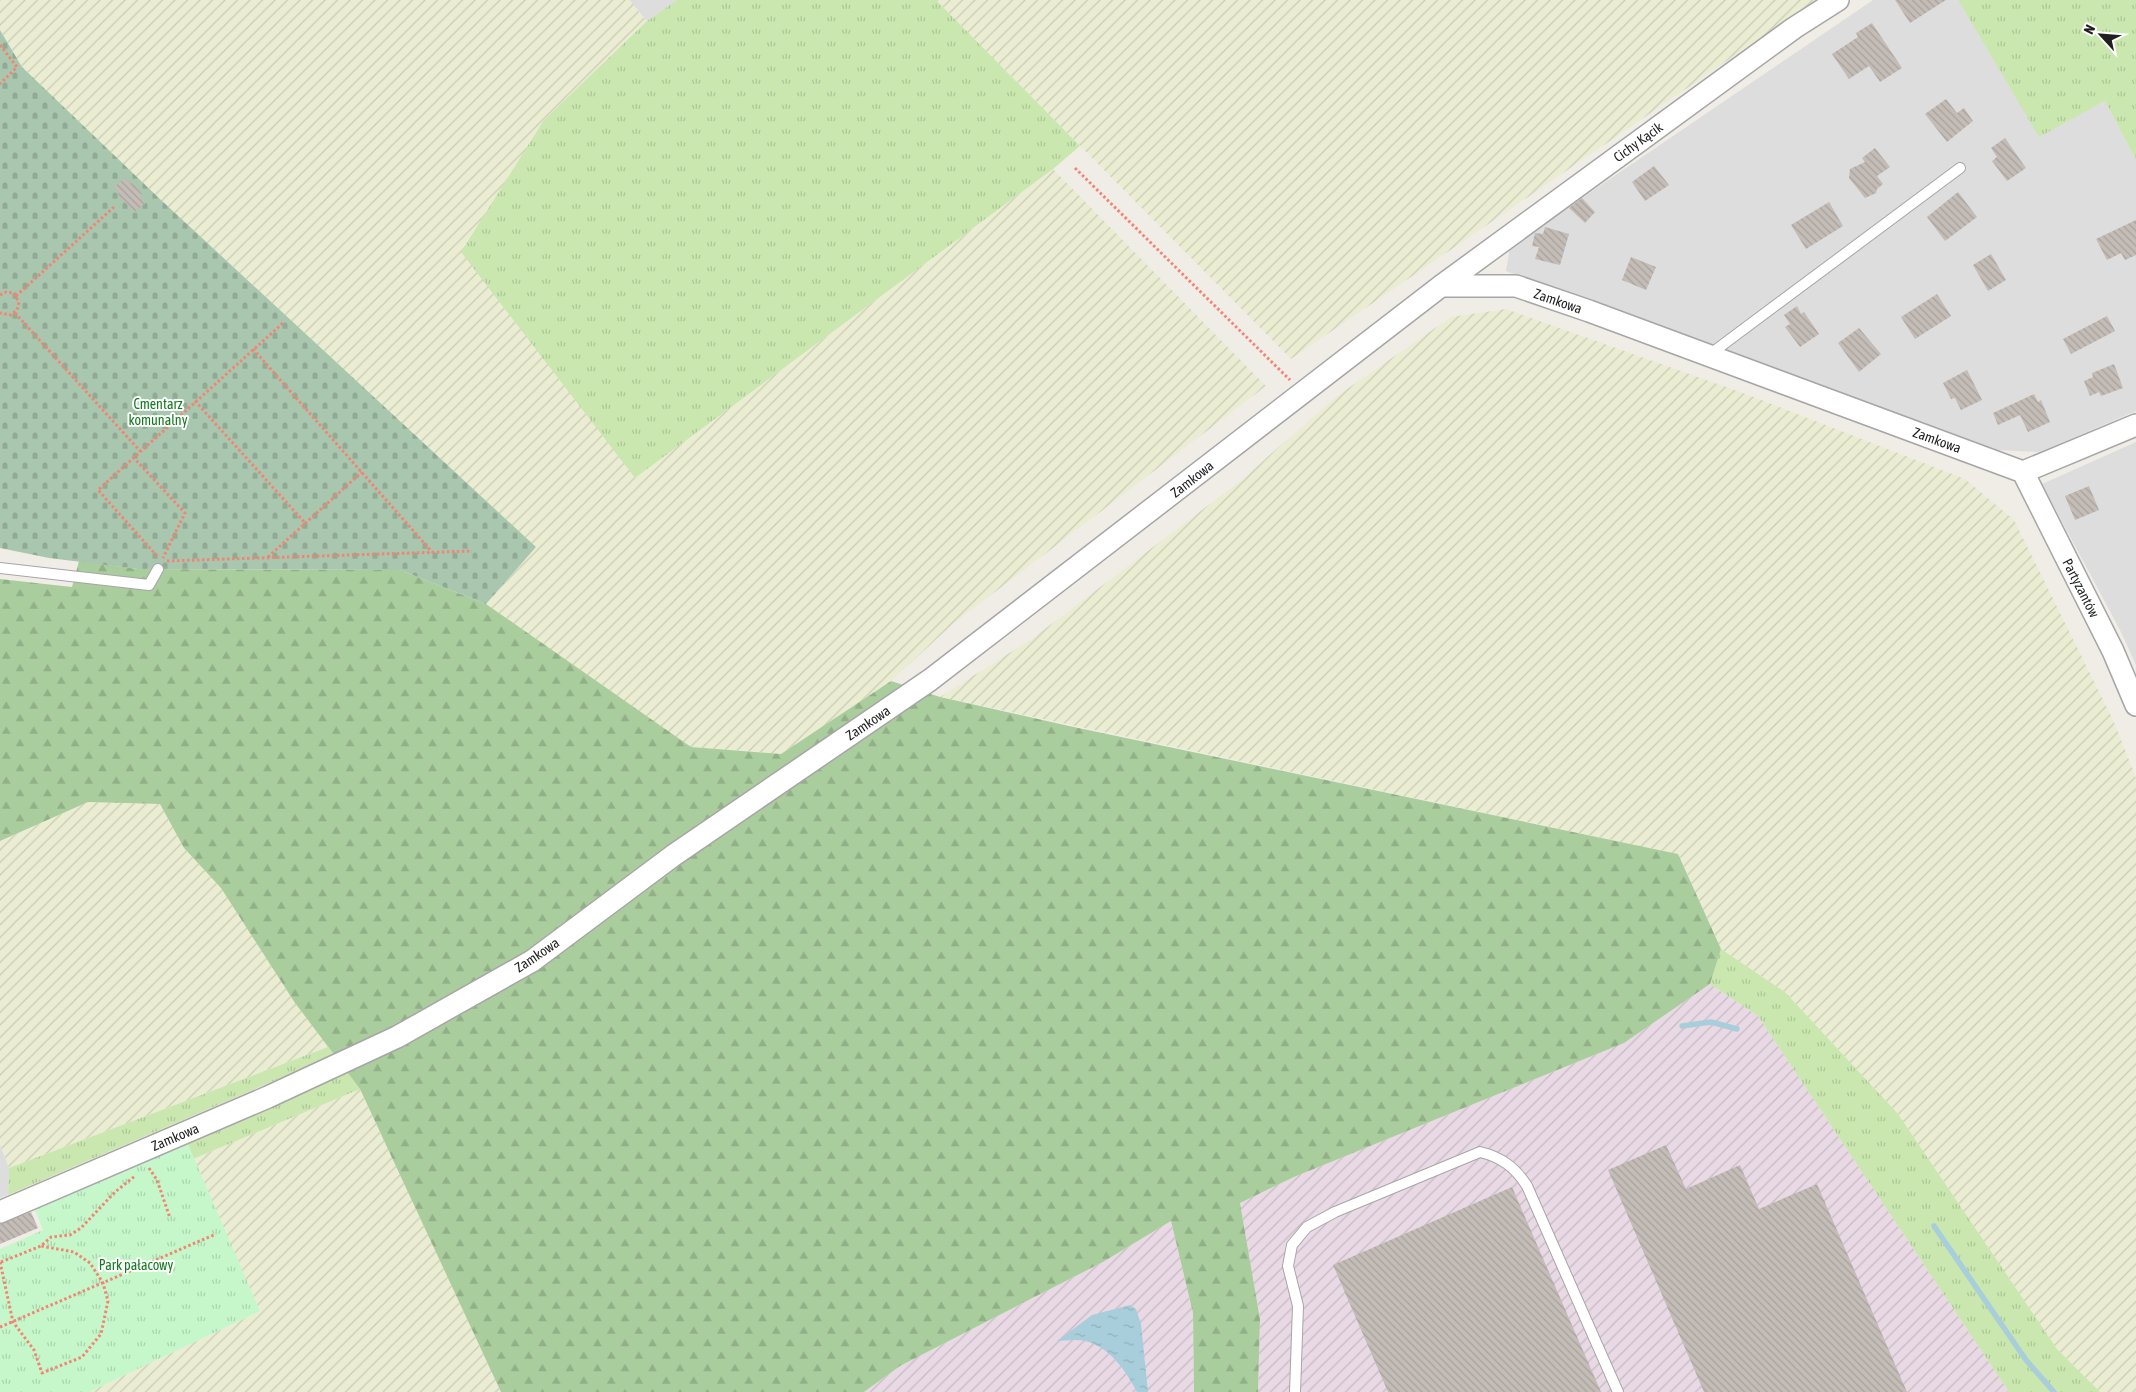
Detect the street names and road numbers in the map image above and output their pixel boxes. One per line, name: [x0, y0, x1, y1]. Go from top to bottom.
street label: Cichy Kącik: [1610, 119, 1666, 165]
street label: Zamkowa: [1532, 285, 1584, 317]
street label: Zamkowa: [1911, 424, 1963, 456]
street label: Zamkowa: [1167, 457, 1217, 501]
street label: Partyzantów: [2059, 556, 2103, 621]
street label: Zamkowa: [843, 702, 893, 744]
street label: Zamkowa: [512, 934, 562, 976]
street label: Zamkowa: [149, 1120, 201, 1154]

